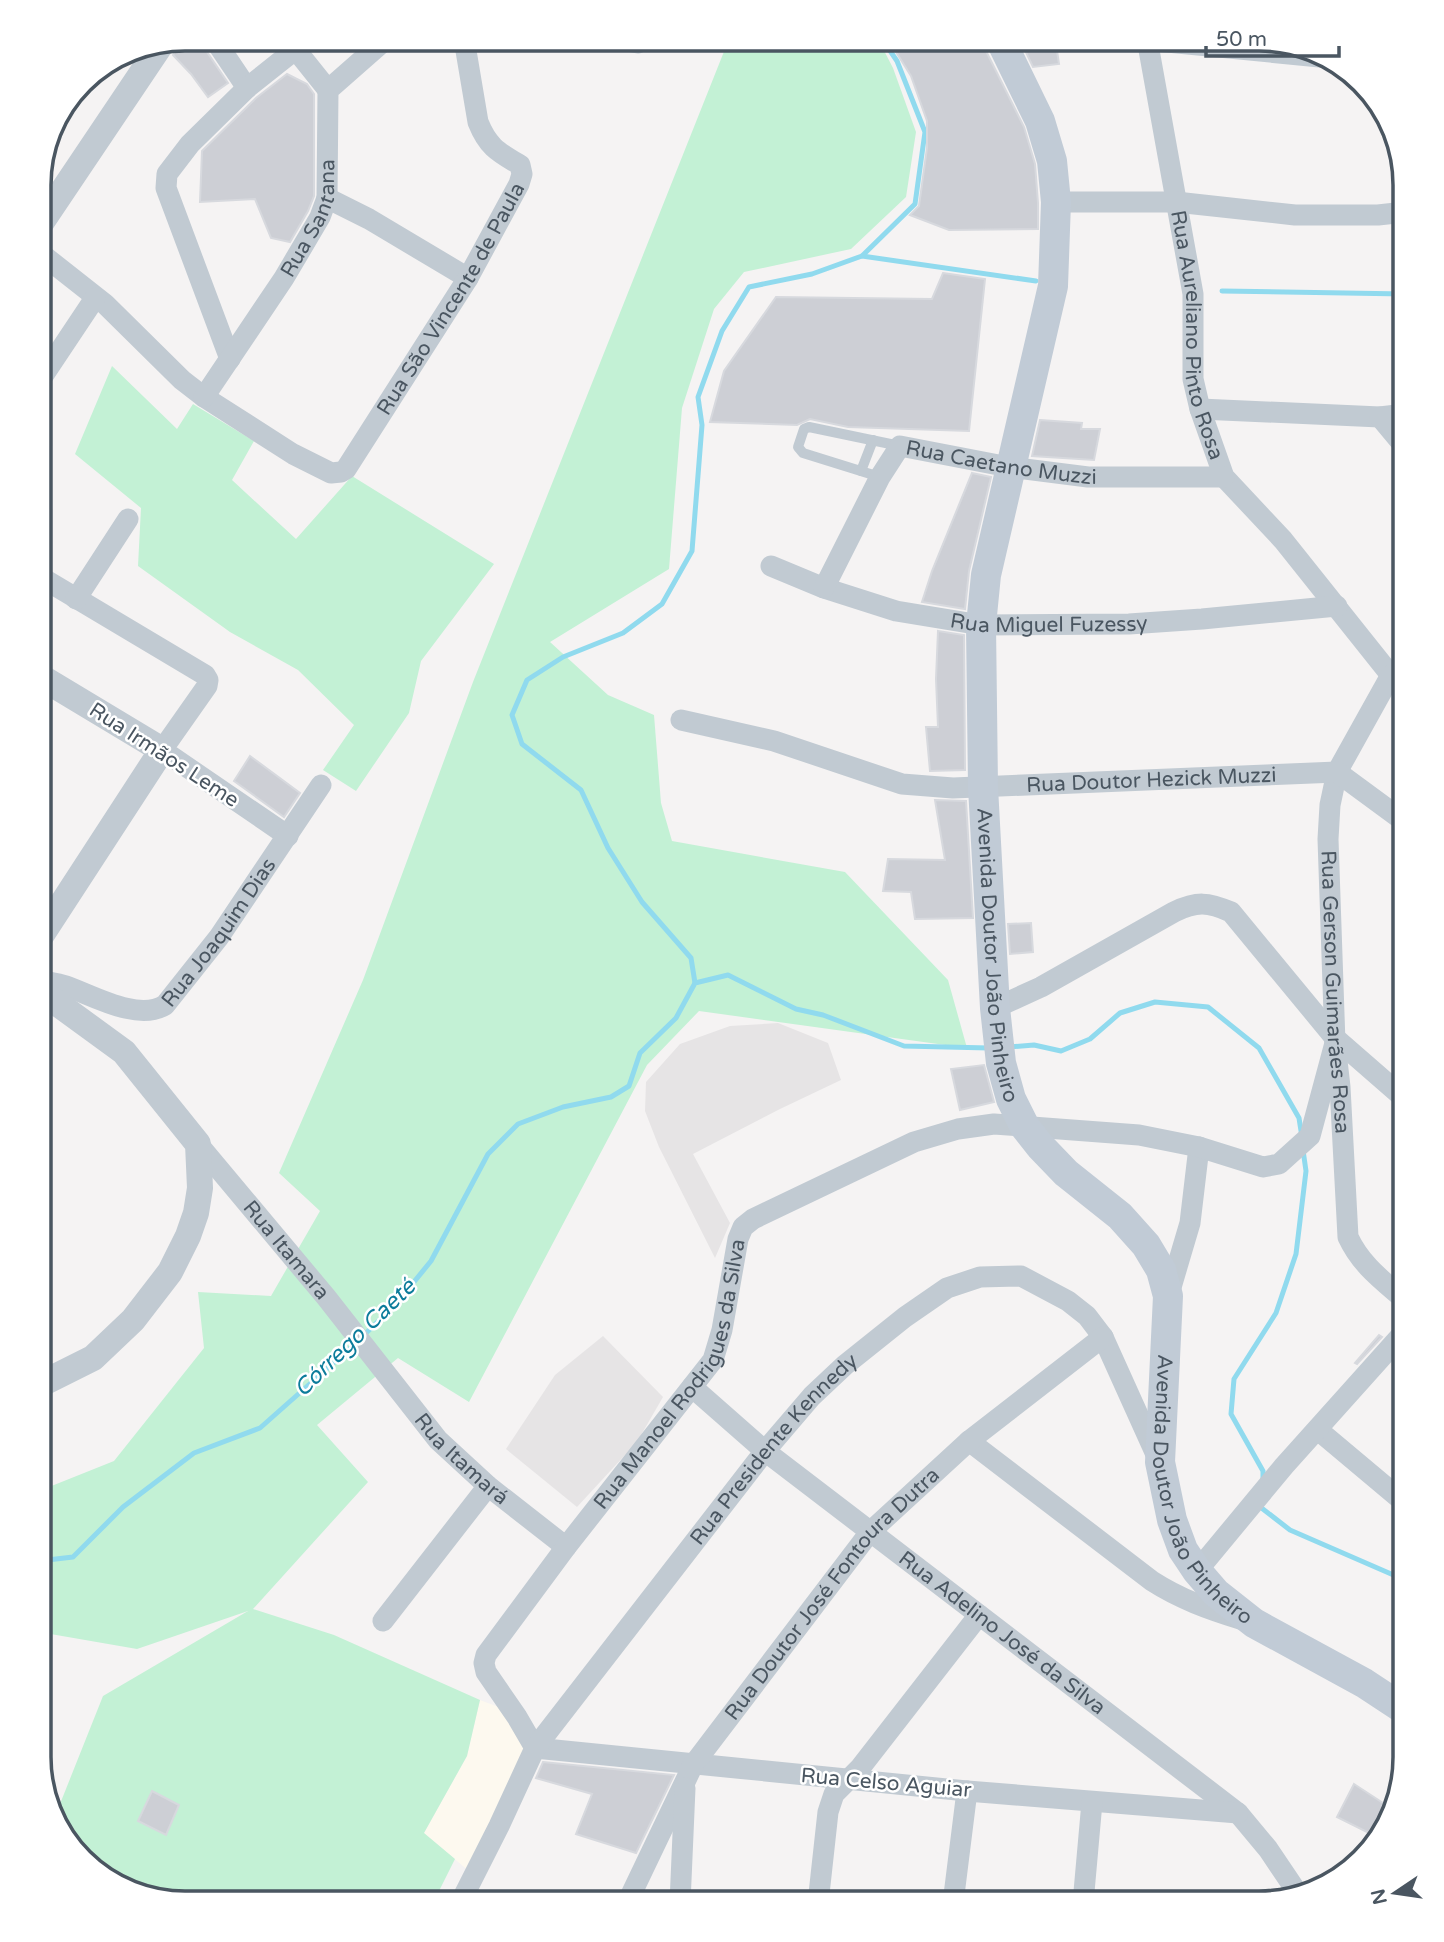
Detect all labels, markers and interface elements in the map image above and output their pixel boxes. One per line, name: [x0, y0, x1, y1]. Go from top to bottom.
scale bar: [1206, 14, 1339, 58]
text: 50 m: [1216, 27, 1267, 52]
street label: Rua Santana: [275, 159, 340, 282]
street label: Rua São Vincente de Paula: [371, 178, 530, 420]
street label: Rua Aureliano Pinto Rosa: [1166, 208, 1229, 463]
street label: Rua Caetano Muzzi: [904, 435, 1097, 490]
street label: Rua Miguel Fuzessy: [948, 608, 1148, 638]
street label: Rua Irmãos Leme: [84, 697, 244, 813]
street label: Rua Doutor Hezick Muzzi: [1026, 762, 1277, 797]
street label: Avenida Doutor João Pinheiro: [972, 807, 1024, 1105]
street label: Rua Gerson Guimarães Rosa: [1316, 850, 1355, 1134]
street label: Rua Joaquim Dias: [156, 853, 281, 1012]
street label: Rua Itamara: [238, 1195, 335, 1304]
street label: Rua Manoel Rodrigues da Silva: [588, 1237, 750, 1514]
water label: Córrego Caeté: [288, 1272, 423, 1403]
street label: Rua Presidente Kennedy: [685, 1348, 862, 1550]
street label: Avenida Doutor João Pinheiro: [1147, 1354, 1258, 1630]
street label: Rua Itamará: [409, 1408, 514, 1510]
street label: Rua Doutor José Fontoura Dutra: [719, 1462, 944, 1725]
street label: Rua Adelino José da Silva: [894, 1546, 1111, 1720]
street label: Rua Celso Aguiar: [800, 1763, 972, 1803]
north arrow: [1360, 1858, 1430, 1928]
text: N: [1367, 1887, 1392, 1907]

